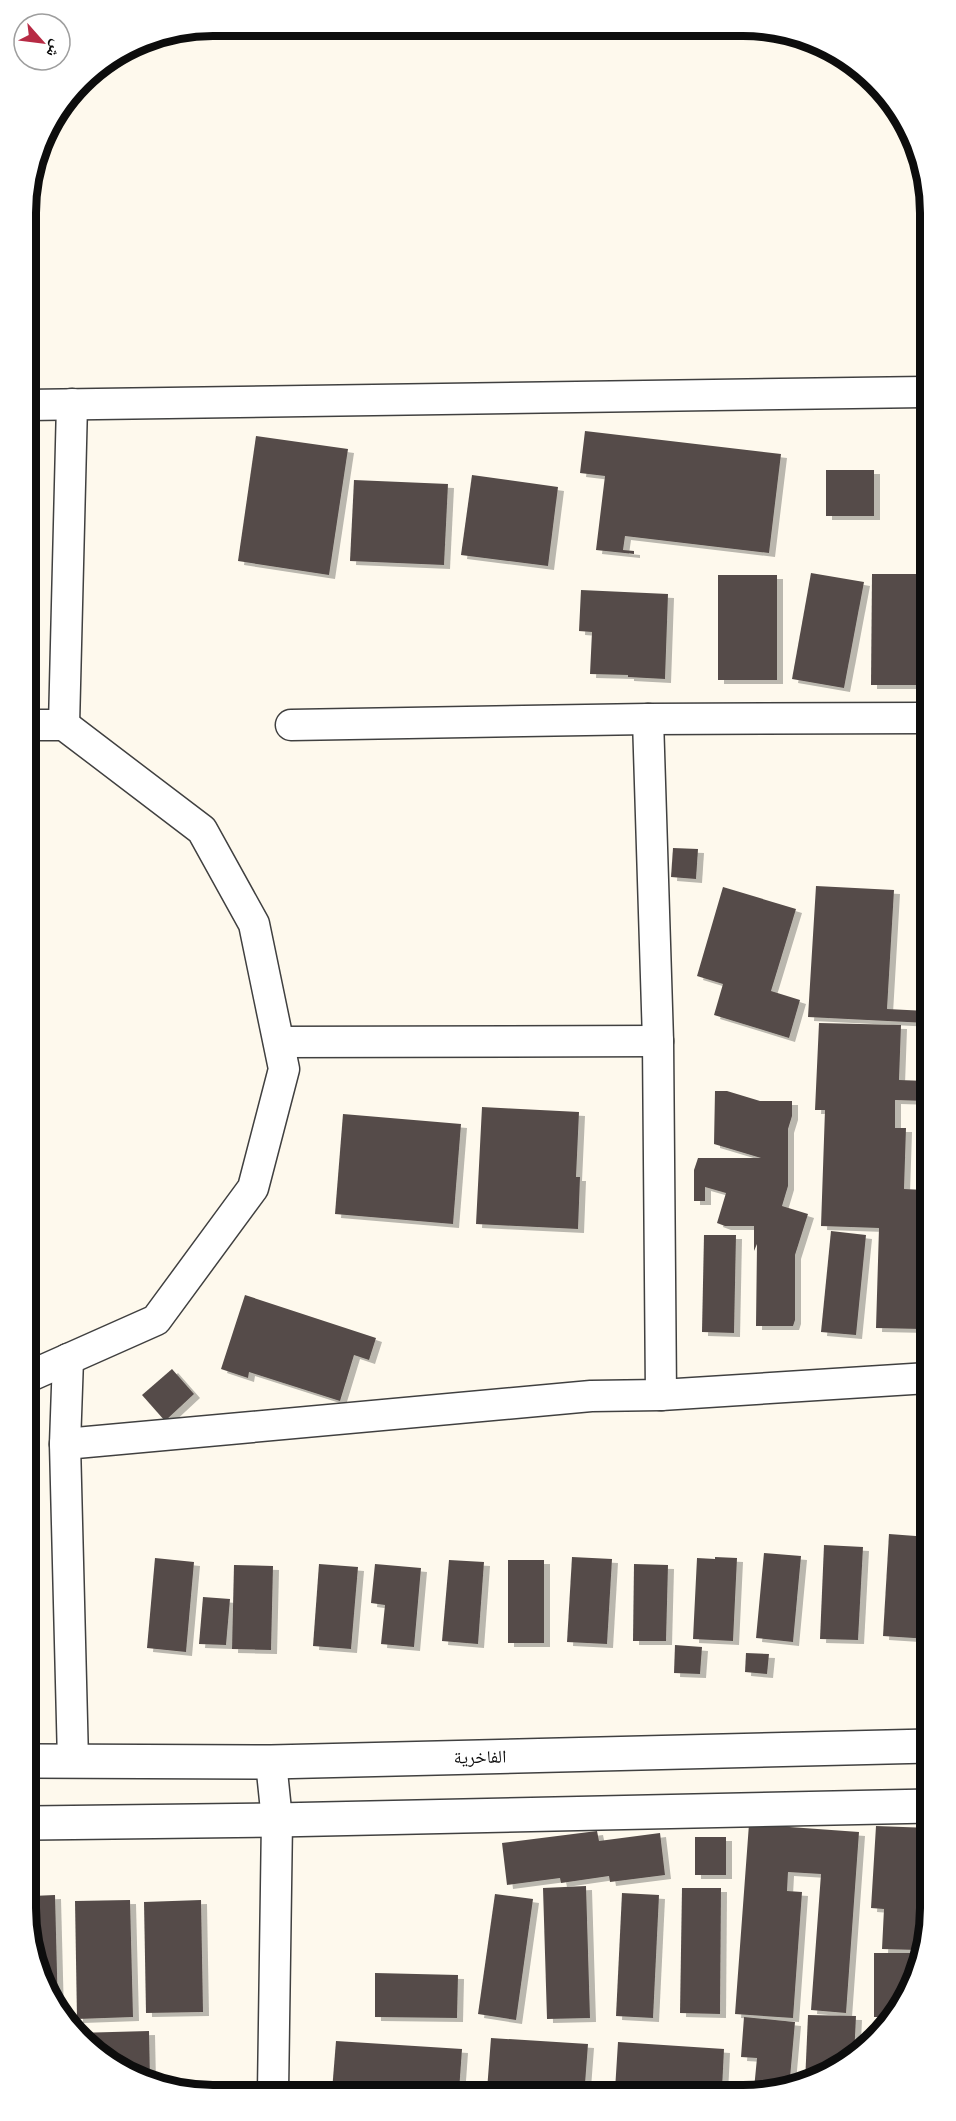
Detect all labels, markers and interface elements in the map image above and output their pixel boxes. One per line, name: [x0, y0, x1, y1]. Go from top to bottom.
north arrow: [12, 12, 72, 72]
text: ش: [42, 37, 66, 60]
street label: الفاخرية: [454, 1747, 507, 1768]

